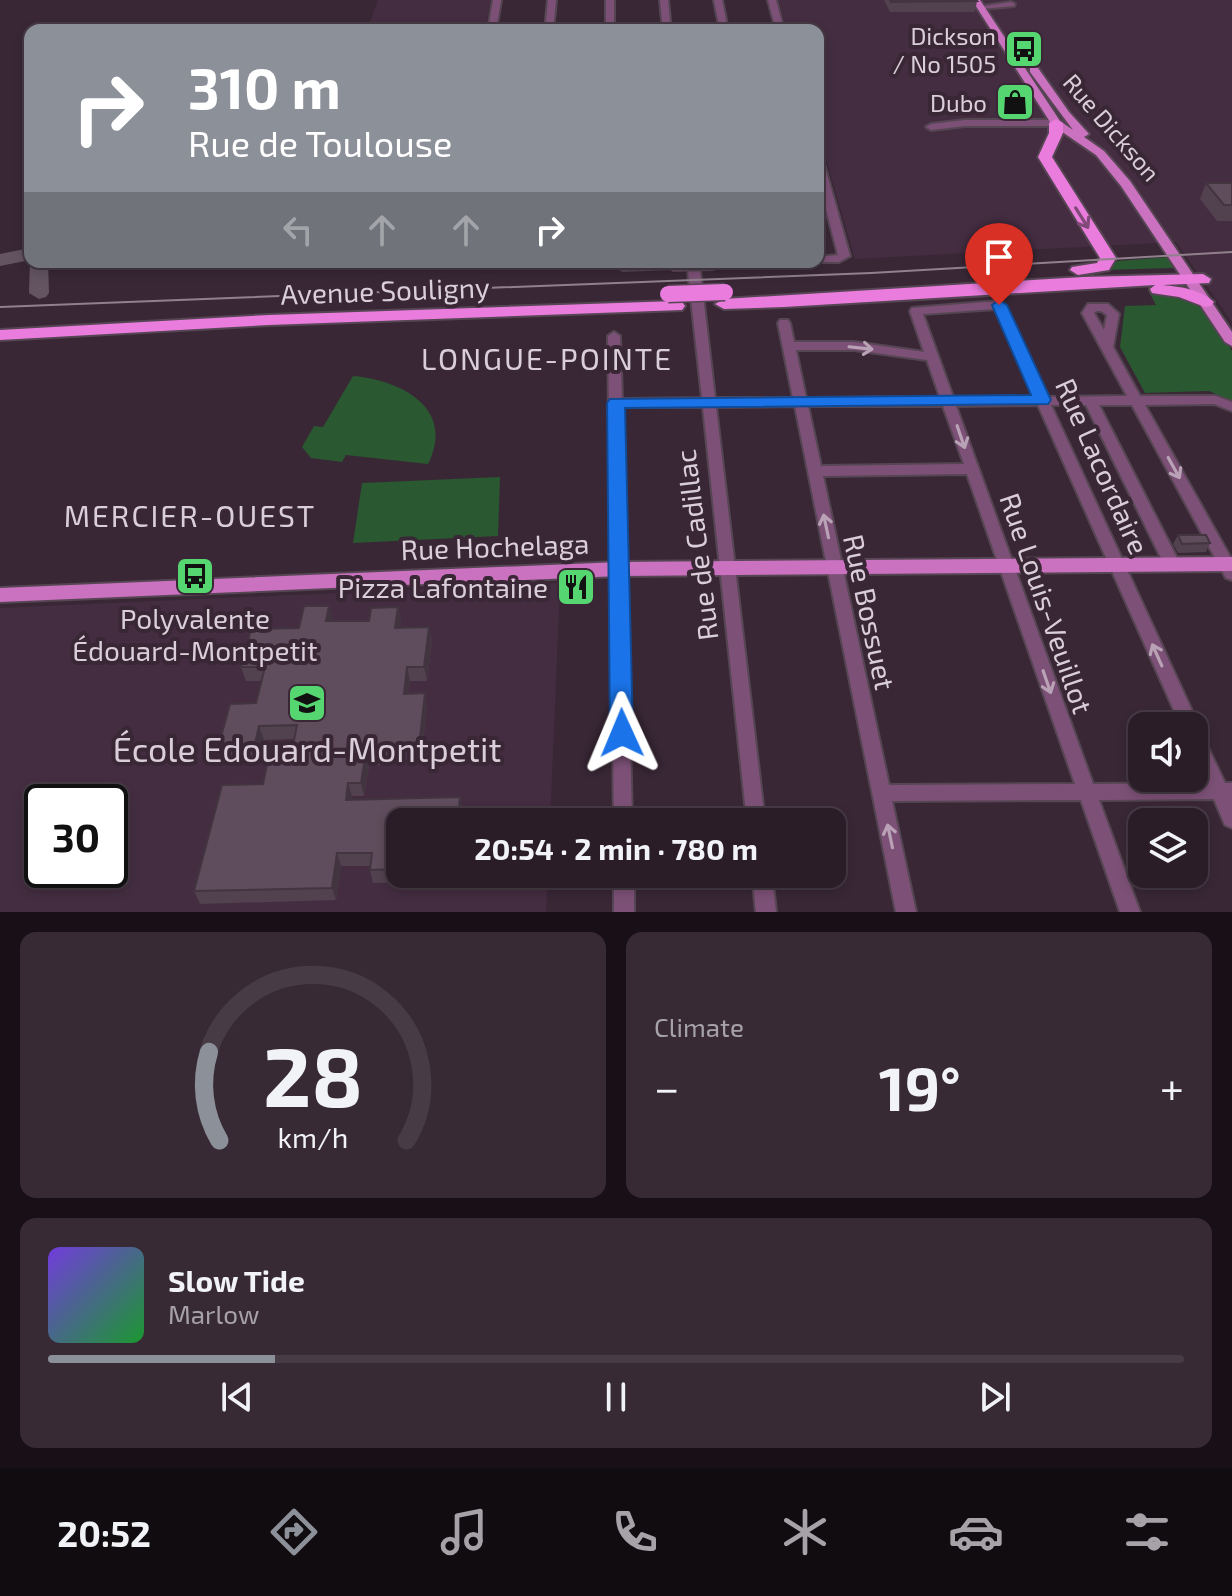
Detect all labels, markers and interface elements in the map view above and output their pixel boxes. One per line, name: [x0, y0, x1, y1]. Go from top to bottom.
place label: Dickson / No 1505: [893, 21, 996, 78]
bus stop icon: Dickson / No 1505: [1003, 28, 1045, 70]
text: 310 m: [188, 53, 341, 120]
icon: right: [56, 56, 160, 160]
street label: Rue Dickson: [1058, 68, 1166, 186]
shop icon: Dubo: [994, 81, 1036, 123]
place label: Dubo: [930, 88, 987, 117]
text: Rue de Toulouse: [188, 121, 452, 164]
one-way arrow: [1074, 206, 1090, 229]
icon: left: [276, 208, 320, 252]
icon: ahead: [360, 208, 404, 252]
icon: ahead: [444, 208, 488, 252]
icon: right: [528, 208, 572, 252]
pin: [965, 223, 1033, 305]
icon: arrive: [977, 235, 1021, 279]
street label: Avenue Souligny: [280, 269, 491, 311]
district label: LONGUE-POINTE: [421, 340, 673, 376]
one-way arrow: [847, 340, 874, 355]
street label: Rue Lacordaire: [1049, 373, 1157, 559]
one-way arrow: [954, 424, 969, 449]
street label: Rue de Cadillac: [667, 448, 725, 642]
one-way arrow: [1167, 456, 1183, 480]
street label: Rue Louis-Veuillot: [993, 488, 1101, 718]
district label: MERCIER-OUEST: [64, 497, 316, 533]
one-way arrow: [818, 514, 833, 539]
street label: Rue Hochelaga: [400, 526, 590, 566]
street label: Rue Bossuet: [837, 531, 903, 693]
bus stop icon: Polyvalente Édouard-Montpetit: [174, 555, 216, 597]
restaurant icon: Pizza Lafontaine: [555, 566, 597, 608]
place label: Pizza Lafontaine: [338, 570, 548, 604]
place label: Polyvalente Édouard-Montpetit: [72, 601, 318, 667]
one-way arrow: [1149, 643, 1164, 667]
one-way arrow: [1041, 670, 1056, 695]
school or university icon: École Edouard-Montpetit: [286, 682, 328, 724]
position arrow: [580, 691, 664, 775]
map controls: [1128, 712, 1208, 888]
button: sound: [1128, 712, 1208, 792]
place label: École Edouard-Montpetit: [113, 728, 501, 769]
speed limit sign: 30: [24, 784, 128, 888]
button: layers: [1128, 808, 1208, 888]
one-way arrow: [882, 823, 897, 849]
text: 20:54 · 2 min · 780 m: [474, 830, 758, 866]
text: Climate: [654, 1011, 744, 1042]
text: 28: [263, 1024, 363, 1124]
text: 19°: [879, 1051, 961, 1123]
text: −: [654, 1060, 680, 1113]
text: +: [1160, 1060, 1184, 1113]
text: km/h: [278, 1119, 348, 1154]
text: Slow Tide: [168, 1262, 305, 1298]
text: Marlow: [168, 1298, 259, 1329]
icon: previous: [215, 1375, 259, 1419]
icon: pause: [594, 1375, 638, 1419]
icon: next: [973, 1375, 1017, 1419]
icon: directions: [266, 1504, 322, 1560]
icon: music: [436, 1504, 492, 1560]
icon: phone: [607, 1504, 663, 1560]
icon: climate: [777, 1504, 833, 1560]
icon: car: [948, 1504, 1004, 1560]
icon: filters: [1119, 1504, 1175, 1560]
text: 20:52: [57, 1511, 151, 1554]

